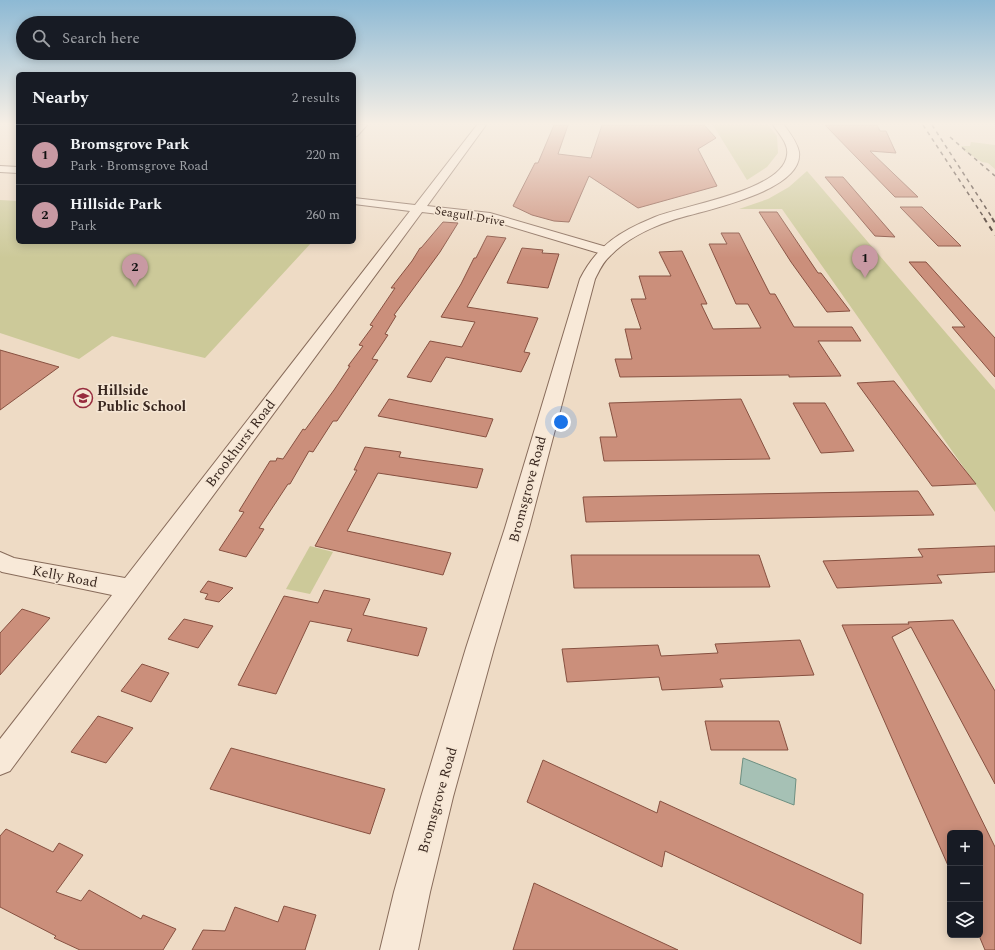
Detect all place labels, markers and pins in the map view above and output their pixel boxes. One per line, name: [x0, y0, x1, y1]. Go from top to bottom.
pin: 1: [852, 245, 878, 278]
pin: 2: [122, 254, 148, 287]
place label: Hillside Public School: [97, 380, 187, 417]
school or university icon: Hillside Public School: [72, 387, 94, 409]

